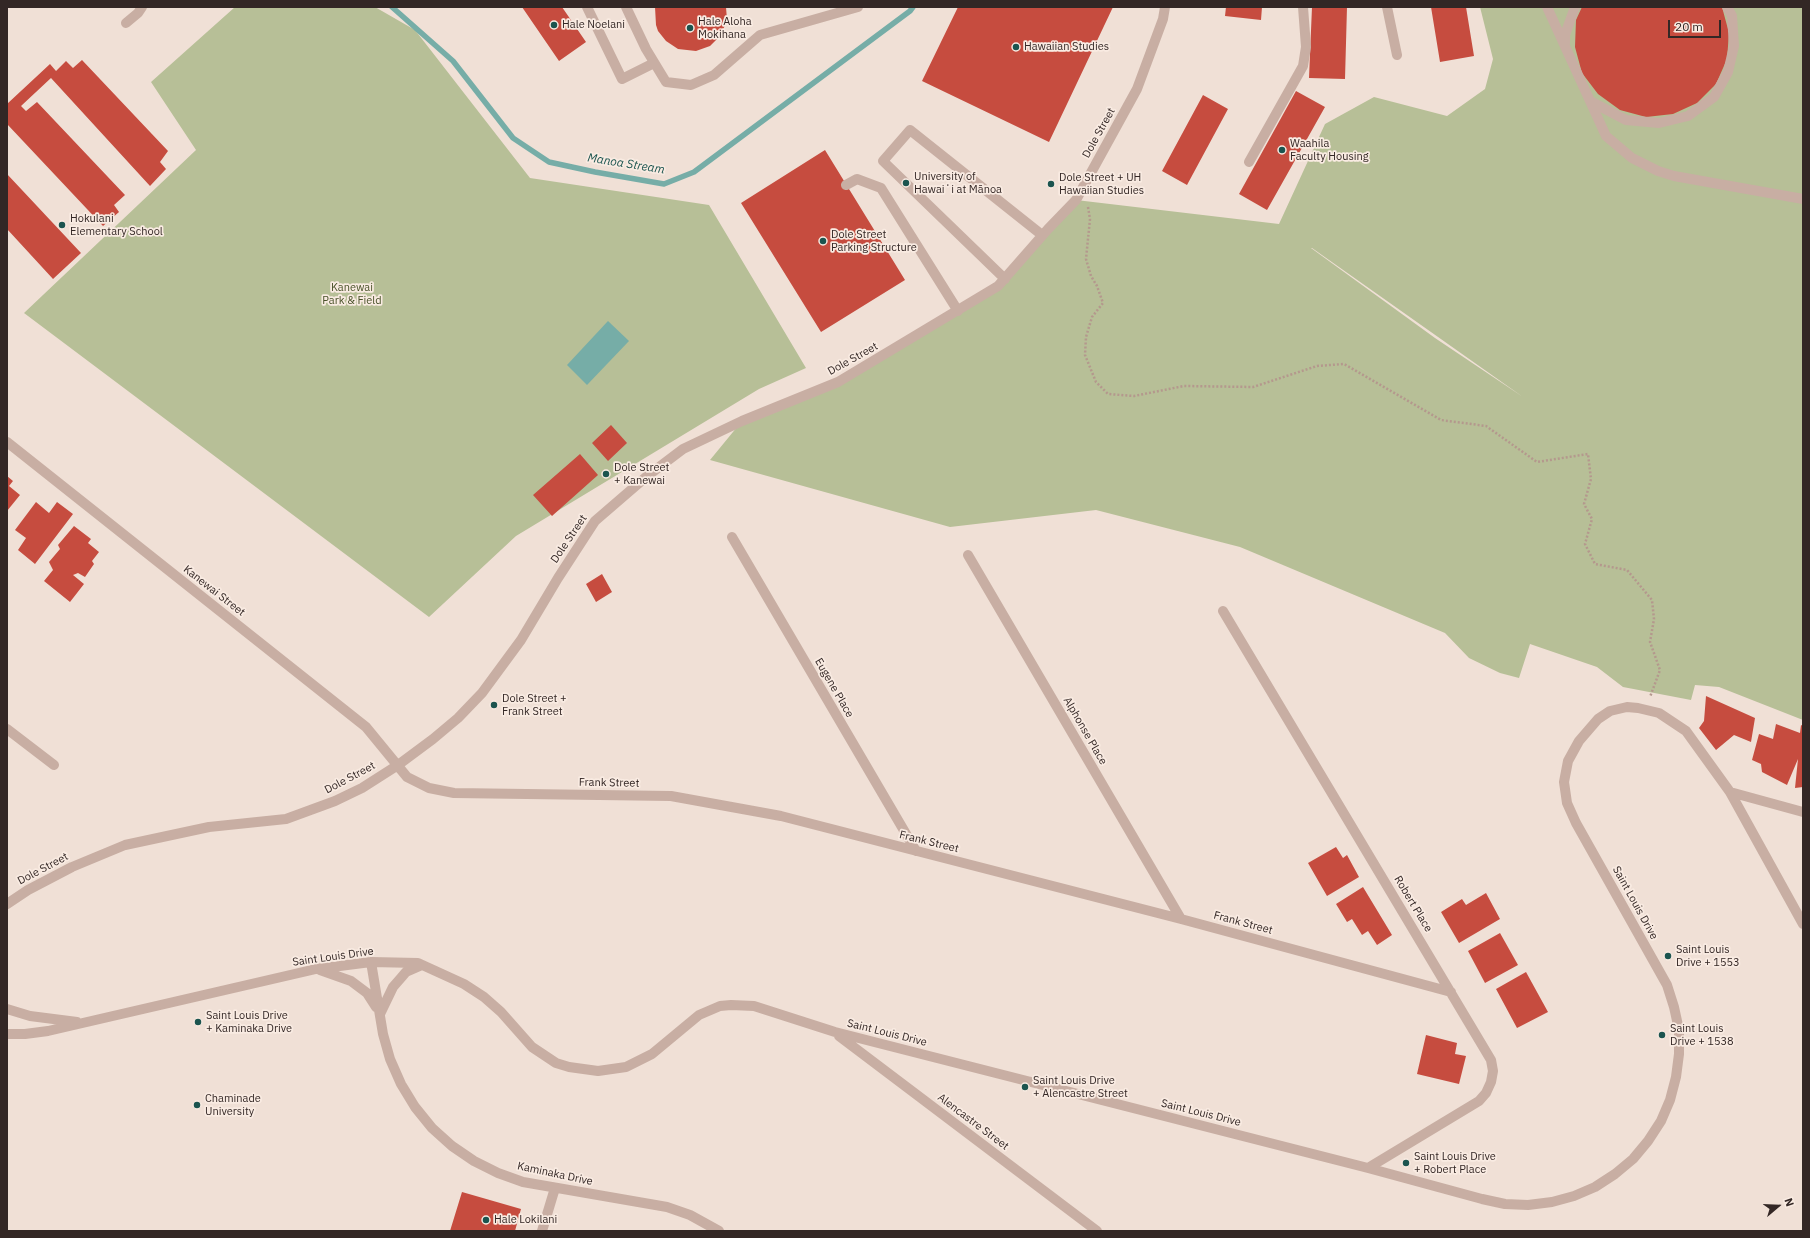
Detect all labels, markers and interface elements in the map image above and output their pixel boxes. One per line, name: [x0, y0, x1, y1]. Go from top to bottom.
scale bar: [1670, 12, 1723, 38]
place label: Hale Aloha Mokihana: [698, 15, 752, 41]
place label: Hale Noelani: [562, 18, 625, 32]
text: 20 m: [1675, 19, 1703, 34]
marker: Hale Noelani: [549, 20, 559, 30]
marker: Hale Aloha Mokihana: [685, 23, 695, 33]
place label: Hawaiian Studies: [1024, 40, 1109, 54]
marker: Hawaiian Studies: [1011, 42, 1021, 52]
street label: Dole Street: [1080, 106, 1118, 160]
place label: Waahila Faculty Housing: [1290, 137, 1369, 163]
marker: Waahila Faculty Housing: [1277, 145, 1287, 155]
water label: Manoa Stream: [586, 151, 666, 177]
place label: University of Hawaiʻi at Mānoa: [914, 170, 1002, 196]
place label: Dole Street + UH Hawaiian Studies: [1059, 171, 1144, 197]
marker: University of Hawaiʻi at Mānoa: [901, 178, 911, 188]
marker: Dole Street + UH Hawaiian Studies: [1046, 179, 1056, 189]
place label: Hokulani Elementary School: [70, 212, 163, 238]
marker: Hokulani Elementary School: [57, 220, 67, 230]
place label: Dole Street Parking Structure: [831, 228, 917, 254]
marker: Dole Street Parking Structure: [818, 236, 828, 246]
park label: Kanewai Park & Field: [322, 281, 382, 307]
street label: Dole Street: [826, 340, 880, 378]
place label: Dole Street + Kanewai: [614, 461, 669, 487]
marker: Dole Street + Kanewai: [601, 469, 611, 479]
street label: Dole Street: [548, 512, 590, 566]
street label: Kanewai Street: [181, 563, 247, 619]
street label: Eugene Place: [812, 656, 856, 720]
place label: Dole Street + Frank Street: [502, 692, 567, 718]
street label: Alphonse Place: [1060, 695, 1110, 767]
marker: Dole Street + Frank Street: [489, 700, 499, 710]
street label: Dole Street: [322, 759, 378, 797]
street label: Frank Street: [579, 776, 639, 790]
street label: Frank Street: [898, 828, 960, 856]
street label: Dole Street: [15, 850, 71, 888]
street label: Saint Louis Drive: [1609, 864, 1661, 942]
street label: Robert Place: [1391, 874, 1435, 934]
street label: Frank Street: [1212, 909, 1274, 937]
place label: Saint Louis Drive + 1553: [1676, 943, 1740, 969]
street label: Saint Louis Drive: [292, 945, 374, 969]
marker: Saint Louis Drive + 1553: [1663, 951, 1673, 961]
place label: Saint Louis Drive + Kaminaka Drive: [206, 1009, 292, 1035]
marker: Saint Louis Drive + Kaminaka Drive: [193, 1017, 203, 1027]
street label: Saint Louis Drive: [846, 1017, 928, 1049]
place label: Saint Louis Drive + 1538: [1670, 1022, 1734, 1048]
marker: Saint Louis Drive + 1538: [1657, 1030, 1667, 1040]
place label: Saint Louis Drive + Alencastre Street: [1033, 1074, 1128, 1100]
marker: Saint Louis Drive + Alencastre Street: [1020, 1082, 1030, 1092]
street label: Alencastre Street: [935, 1091, 1011, 1153]
place label: Chaminade University: [205, 1092, 261, 1118]
street label: Saint Louis Drive: [1160, 1097, 1242, 1129]
marker: Chaminade University: [192, 1100, 202, 1110]
place label: Saint Louis Drive + Robert Place: [1414, 1150, 1496, 1176]
marker: Saint Louis Drive + Robert Place: [1401, 1158, 1411, 1168]
street label: Kaminaka Drive: [516, 1160, 594, 1188]
north arrow: [1758, 1186, 1798, 1226]
text: N: [1781, 1196, 1797, 1208]
place label: Hale Lokilani: [494, 1213, 557, 1227]
marker: Hale Lokilani: [481, 1215, 491, 1225]

